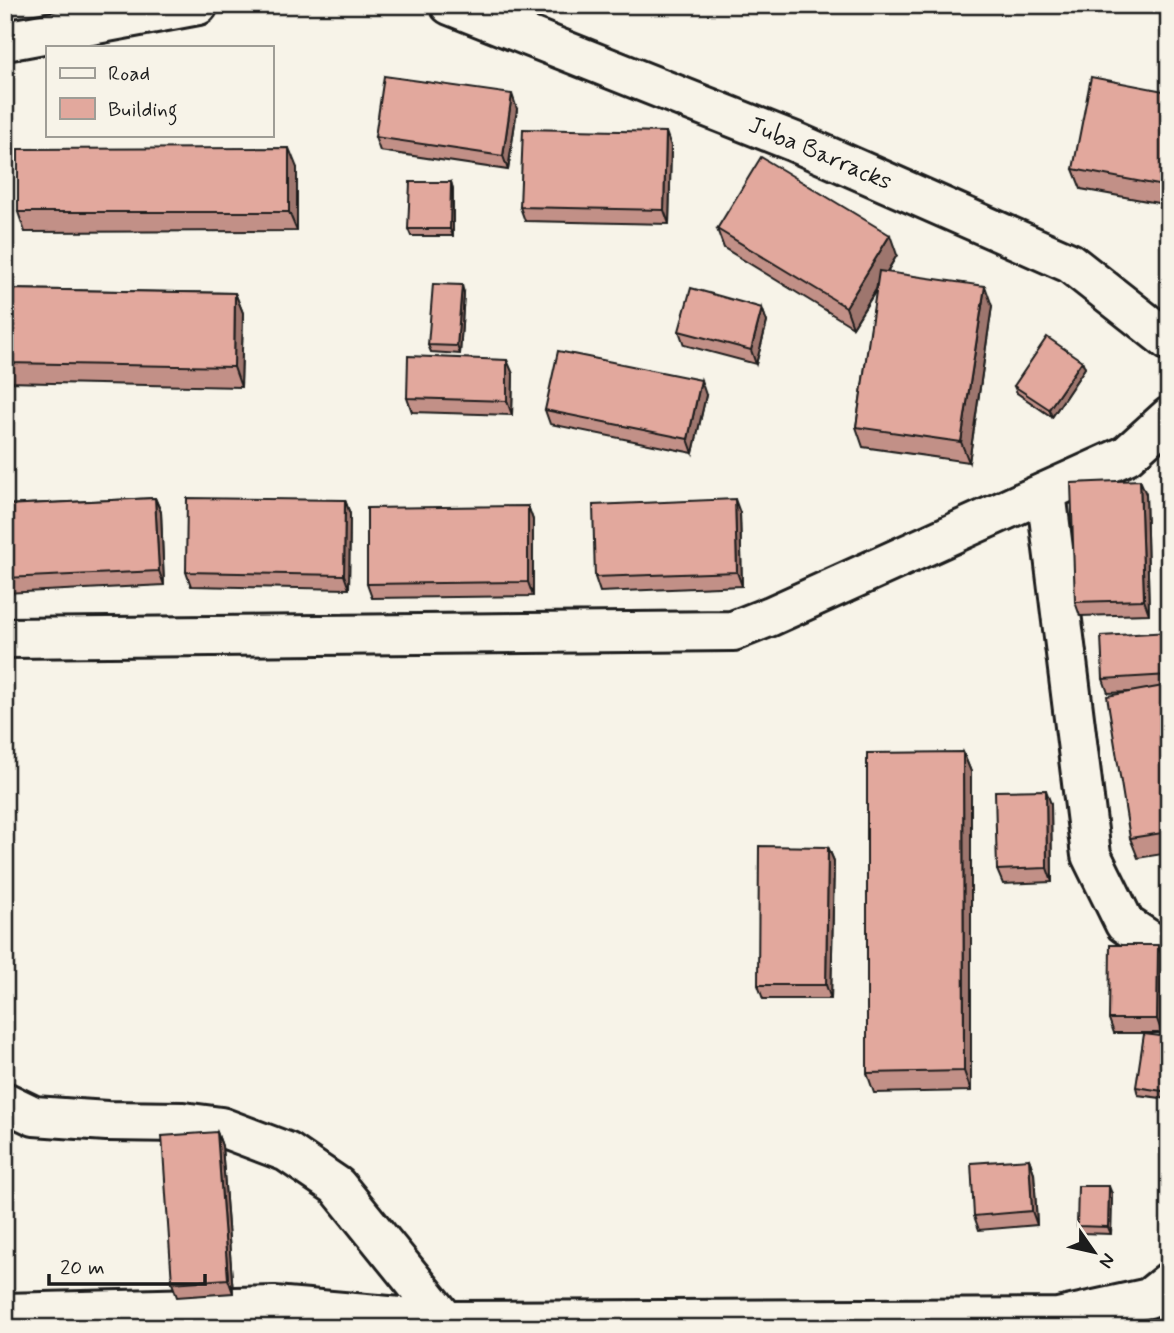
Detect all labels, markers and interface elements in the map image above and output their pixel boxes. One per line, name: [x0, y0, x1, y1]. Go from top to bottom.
legend: [46, 46, 273, 136]
text: Road: [108, 60, 150, 88]
text: Building: [108, 96, 178, 126]
street label: Juba Barracks: [744, 110, 897, 198]
north arrow: [1058, 1218, 1128, 1288]
scale bar: [49, 1242, 205, 1286]
text: N: [1093, 1248, 1121, 1273]
text: 20 m: [60, 1254, 105, 1282]

